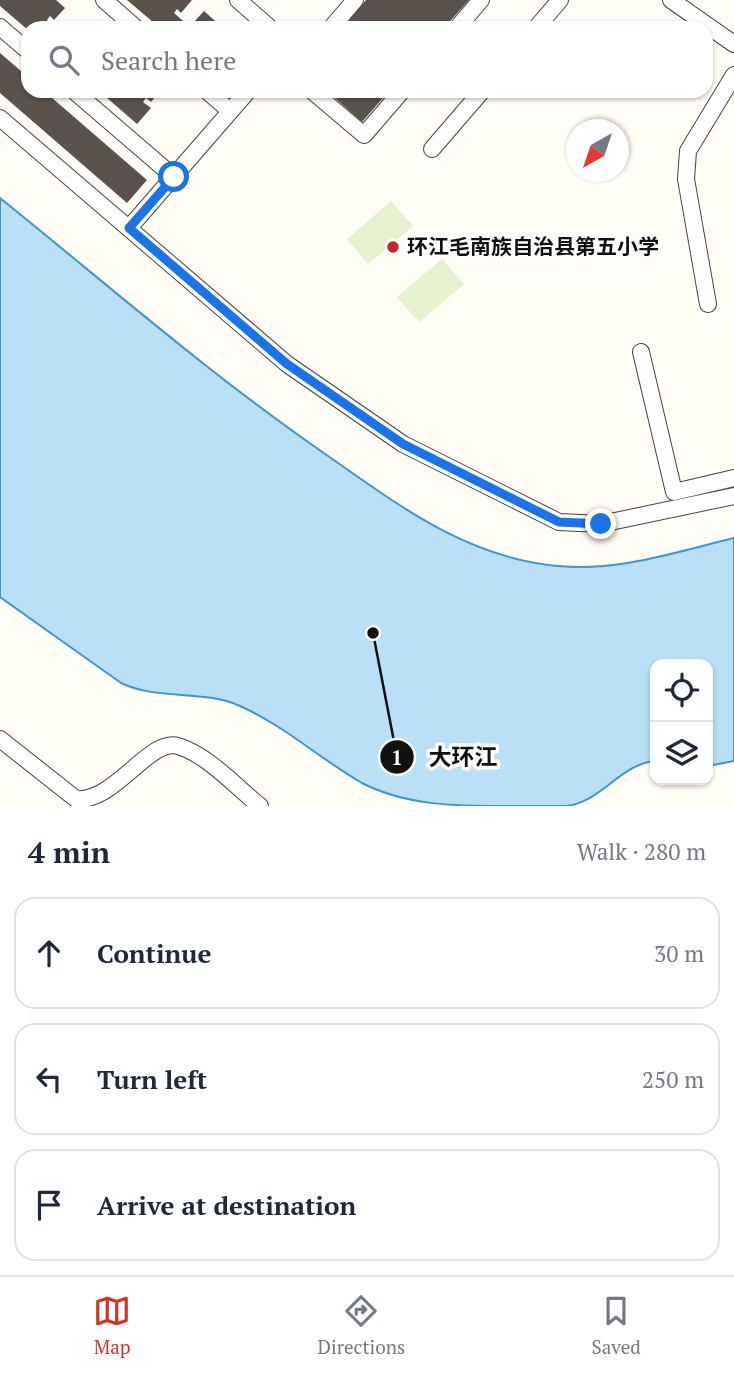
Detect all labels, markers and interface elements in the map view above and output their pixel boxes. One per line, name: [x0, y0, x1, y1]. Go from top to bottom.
search box: [21, 21, 713, 98]
icon: search: [45, 41, 83, 79]
text: Search here: [101, 43, 236, 77]
north arrow: [566, 119, 629, 182]
route start: [158, 161, 189, 192]
place label: 环江毛南族自治县第五小学: [407, 232, 659, 260]
marker: 环江毛南族自治县第五小学: [385, 239, 401, 255]
route end: [585, 508, 616, 539]
map controls: [650, 659, 713, 785]
button: locate: [650, 659, 713, 722]
button: layers: [650, 722, 713, 785]
callout: 大环江: [379, 735, 511, 779]
text: 大环江: [429, 741, 498, 772]
text: 1: [391, 743, 403, 771]
text: 4 min: [28, 832, 110, 872]
text: Walk · 280 m: [577, 836, 706, 867]
icon: ahead: [30, 934, 68, 972]
text: Continue: [97, 936, 211, 970]
text: 30 m: [654, 938, 704, 969]
icon: left: [30, 1060, 68, 1098]
text: Turn left: [97, 1062, 207, 1096]
text: 250 m: [642, 1064, 704, 1095]
icon: arrive: [30, 1186, 68, 1224]
text: Arrive at destination: [97, 1188, 356, 1222]
tab: Map: [93, 1292, 131, 1359]
tab: Directions: [318, 1292, 405, 1359]
tab: Saved: [592, 1292, 641, 1359]

